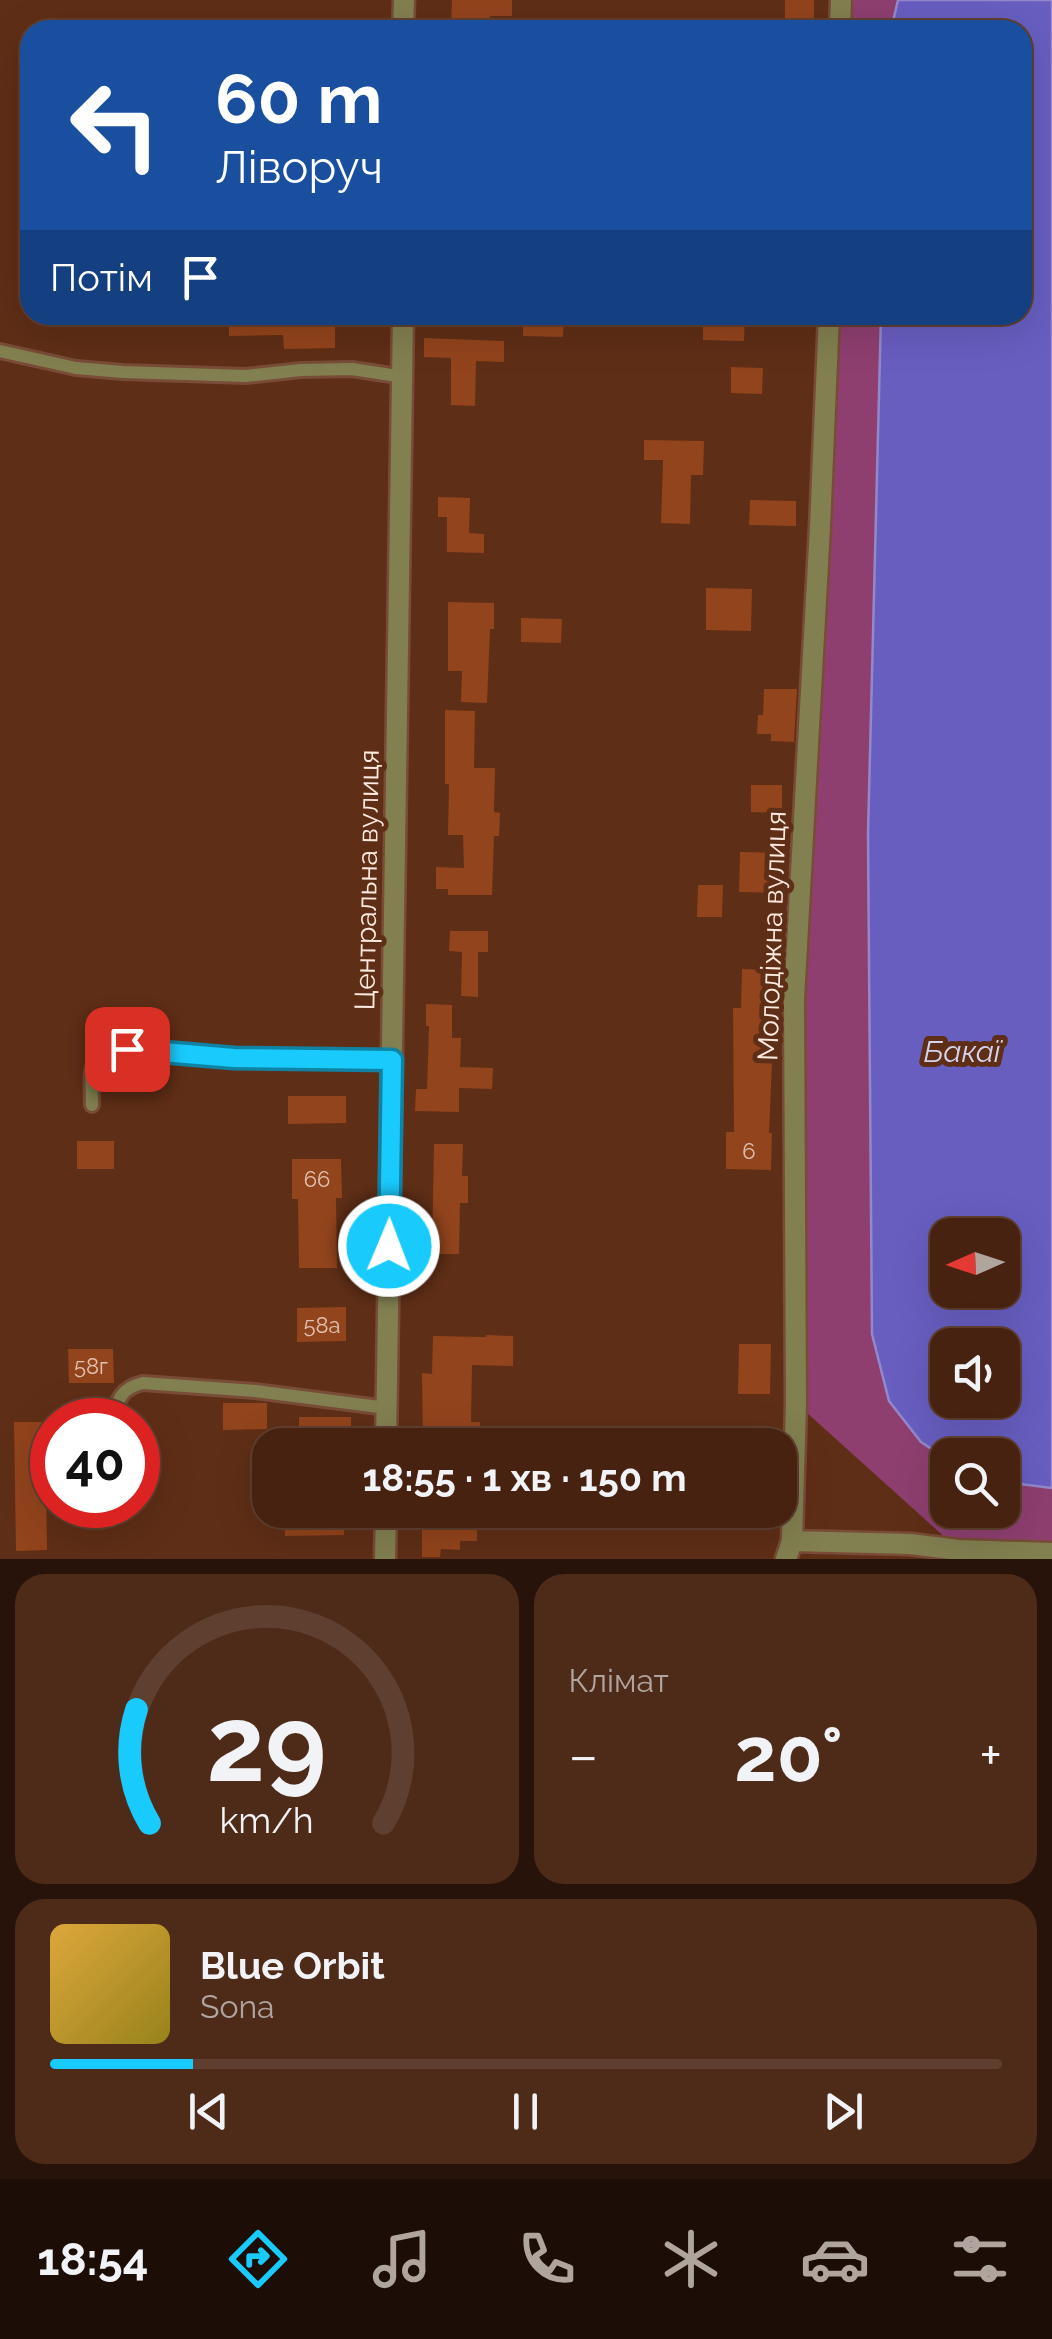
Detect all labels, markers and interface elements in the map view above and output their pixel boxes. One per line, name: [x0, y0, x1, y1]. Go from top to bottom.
text: 60 m: [215, 57, 382, 139]
icon: left: [50, 60, 180, 190]
text: Ліворуч: [215, 141, 383, 194]
icon: arrive: [173, 250, 228, 305]
text: Потім: [50, 255, 153, 300]
street label: Центральна вулиця: [348, 749, 386, 1011]
street label: Молодіжна вулиця: [751, 810, 793, 1062]
pin: [85, 1007, 170, 1092]
icon: arrive: [100, 1022, 155, 1077]
water label: Бакаї: [924, 1034, 1003, 1069]
house number: 6: [742, 1138, 756, 1164]
house number: 66: [304, 1166, 330, 1192]
position arrow: [337, 1194, 441, 1298]
north arrow: [930, 1218, 1020, 1308]
map controls: [930, 1218, 1020, 1528]
house number: 58а: [303, 1312, 341, 1338]
button: sound: [930, 1328, 1020, 1418]
house number: 58г: [74, 1353, 108, 1379]
speed limit sign: 40: [30, 1398, 160, 1528]
button: search: [930, 1438, 1020, 1528]
text: 18:55 · 1 хв · 150 m: [362, 1455, 687, 1500]
text: Клімат: [569, 1662, 669, 1699]
text: 29: [207, 1683, 327, 1805]
text: 20°: [734, 1710, 843, 1799]
text: −: [569, 1723, 598, 1788]
text: +: [979, 1723, 1002, 1788]
text: km/h: [220, 1799, 314, 1841]
text: Blue Orbit: [200, 1943, 385, 1988]
text: Sona: [200, 1988, 275, 2025]
icon: previous: [181, 2084, 236, 2139]
icon: pause: [498, 2084, 553, 2139]
icon: next: [816, 2084, 871, 2139]
icon: directions: [223, 2224, 293, 2294]
icon: music: [367, 2224, 437, 2294]
icon: phone: [512, 2224, 582, 2294]
icon: climate: [656, 2224, 726, 2294]
icon: car: [800, 2224, 870, 2294]
icon: filters: [945, 2224, 1015, 2294]
text: 18:54: [37, 2233, 148, 2286]

